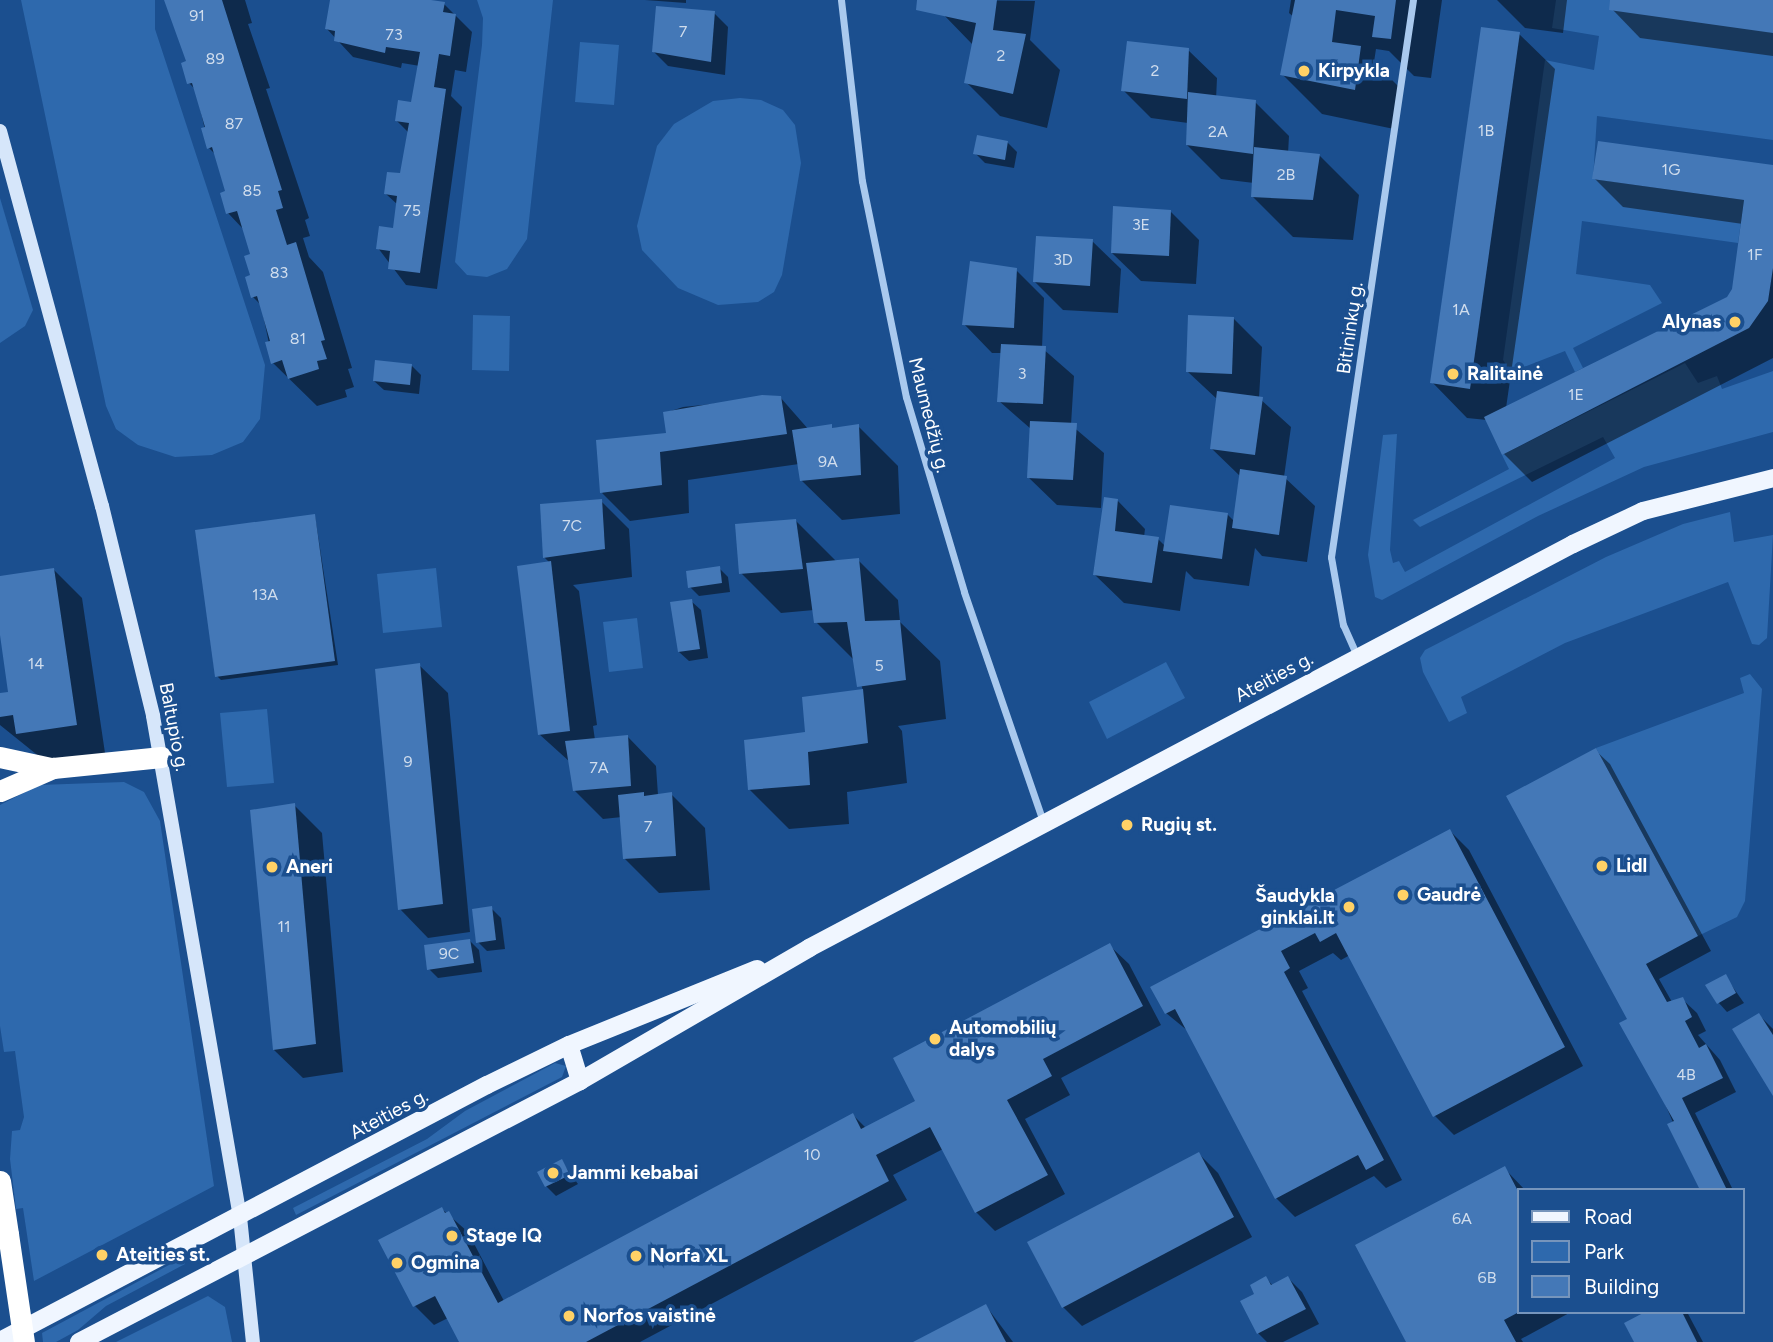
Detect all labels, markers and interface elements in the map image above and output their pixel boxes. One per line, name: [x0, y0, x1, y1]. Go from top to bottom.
house number: 91: [189, 6, 205, 26]
house number: 7: [679, 22, 687, 42]
house number: 73: [385, 25, 403, 45]
house number: 2: [997, 46, 1005, 66]
house number: 89: [206, 49, 224, 69]
place label: Kirpykla: [1318, 60, 1390, 82]
house number: 2: [1151, 61, 1159, 81]
marker: Kirpykla: [1296, 63, 1312, 79]
house number: 87: [225, 114, 243, 134]
house number: 1B: [1478, 121, 1494, 141]
house number: 2A: [1208, 122, 1228, 142]
house number: 1G: [1662, 160, 1680, 180]
house number: 2B: [1277, 165, 1295, 185]
house number: 85: [242, 181, 262, 201]
house number: 75: [403, 201, 421, 221]
house number: 3E: [1132, 215, 1150, 235]
house number: 1F: [1747, 245, 1763, 265]
house number: 3D: [1053, 250, 1073, 270]
house number: 83: [270, 263, 288, 283]
street label: Bitininkų g.: [1332, 280, 1368, 376]
house number: 1A: [1452, 300, 1470, 320]
place label: Alynas: [1662, 311, 1721, 333]
marker: Alynas: [1727, 314, 1743, 330]
house number: 81: [290, 329, 306, 349]
street label: Maumedžių g.: [904, 355, 954, 475]
place label: Ralitainė: [1467, 363, 1543, 385]
house number: 3: [1018, 364, 1026, 384]
marker: Ralitainė: [1445, 366, 1461, 382]
house number: 1E: [1568, 385, 1584, 405]
house number: 9A: [818, 452, 838, 472]
house number: 7C: [562, 516, 582, 536]
house number: 13A: [252, 585, 278, 605]
street label: Ateities g.: [1231, 647, 1317, 707]
house number: 14: [28, 654, 44, 674]
house number: 5: [874, 656, 884, 676]
street label: Baltupio g.: [154, 681, 194, 773]
house number: 9: [403, 752, 413, 772]
house number: 7A: [589, 758, 609, 778]
place label: Rugių st.: [1141, 814, 1217, 836]
house number: 7: [644, 817, 652, 837]
marker: Rugių st.: [1119, 817, 1135, 833]
place label: Lidl: [1616, 855, 1647, 877]
place label: Aneri: [286, 856, 333, 878]
marker: Lidl: [1594, 858, 1610, 874]
marker: Aneri: [264, 859, 280, 875]
place label: Gaudrė: [1417, 884, 1481, 906]
place label: Šaudykla ginklai.lt: [1255, 885, 1335, 929]
marker: Gaudrė: [1395, 887, 1411, 903]
marker: Šaudykla ginklai.lt: [1341, 899, 1357, 915]
house number: 11: [277, 917, 291, 937]
house number: 9C: [439, 944, 459, 964]
place label: Automobilių dalys: [949, 1017, 1056, 1061]
marker: Automobilių dalys: [927, 1031, 943, 1047]
house number: 4B: [1676, 1065, 1696, 1085]
street label: Ateities g.: [346, 1084, 432, 1144]
house number: 10: [804, 1145, 820, 1165]
place label: Jammi kebabai: [567, 1162, 698, 1184]
marker: Jammi kebabai: [545, 1165, 561, 1181]
legend: [1518, 1188, 1745, 1314]
text: Road: [1584, 1204, 1632, 1229]
house number: 6A: [1452, 1209, 1472, 1229]
place label: Stage IQ: [466, 1225, 542, 1247]
marker: Stage IQ: [444, 1228, 460, 1244]
text: Park: [1584, 1239, 1624, 1264]
place label: Ateities st.: [116, 1244, 210, 1266]
place label: Norfa XL: [650, 1245, 728, 1267]
marker: Ateities st.: [94, 1247, 110, 1263]
marker: Norfa XL: [628, 1248, 644, 1264]
place label: Ogmina: [411, 1252, 480, 1274]
marker: Ogmina: [389, 1255, 405, 1271]
house number: 6B: [1478, 1268, 1496, 1288]
text: Building: [1584, 1274, 1659, 1299]
place label: Norfos vaistinė: [583, 1305, 716, 1327]
marker: Norfos vaistinė: [561, 1308, 577, 1324]

